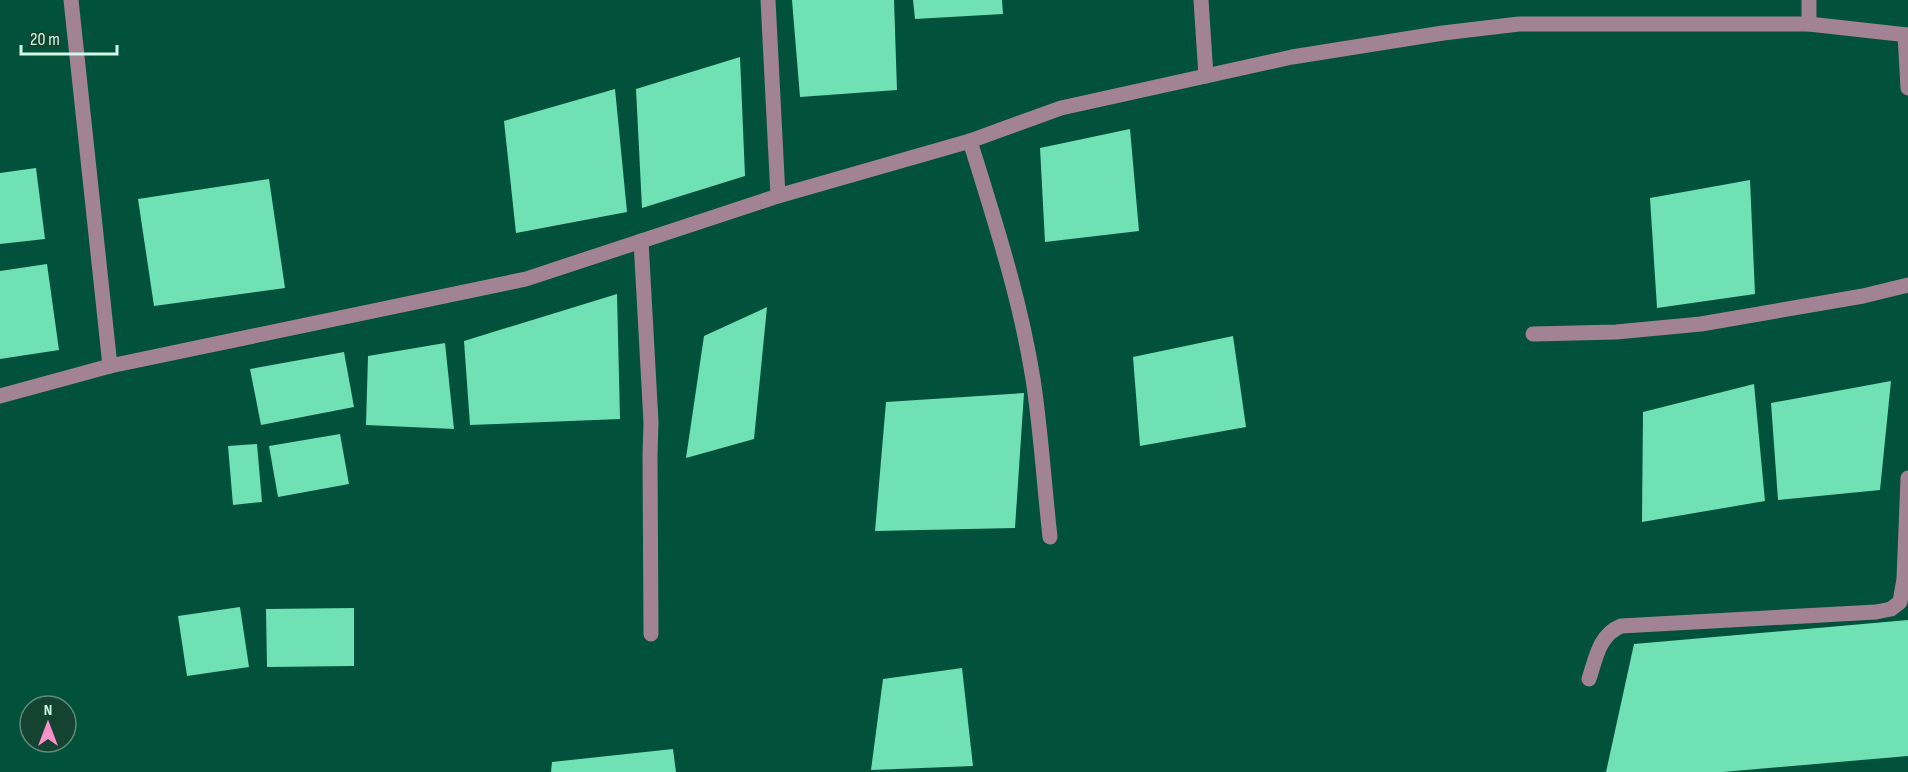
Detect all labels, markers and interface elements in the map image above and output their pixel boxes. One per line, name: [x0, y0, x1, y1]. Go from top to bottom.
scale bar: [21, 18, 117, 56]
text: 20 m: [30, 29, 60, 50]
north arrow: [18, 694, 78, 754]
text: N: [44, 701, 52, 720]

